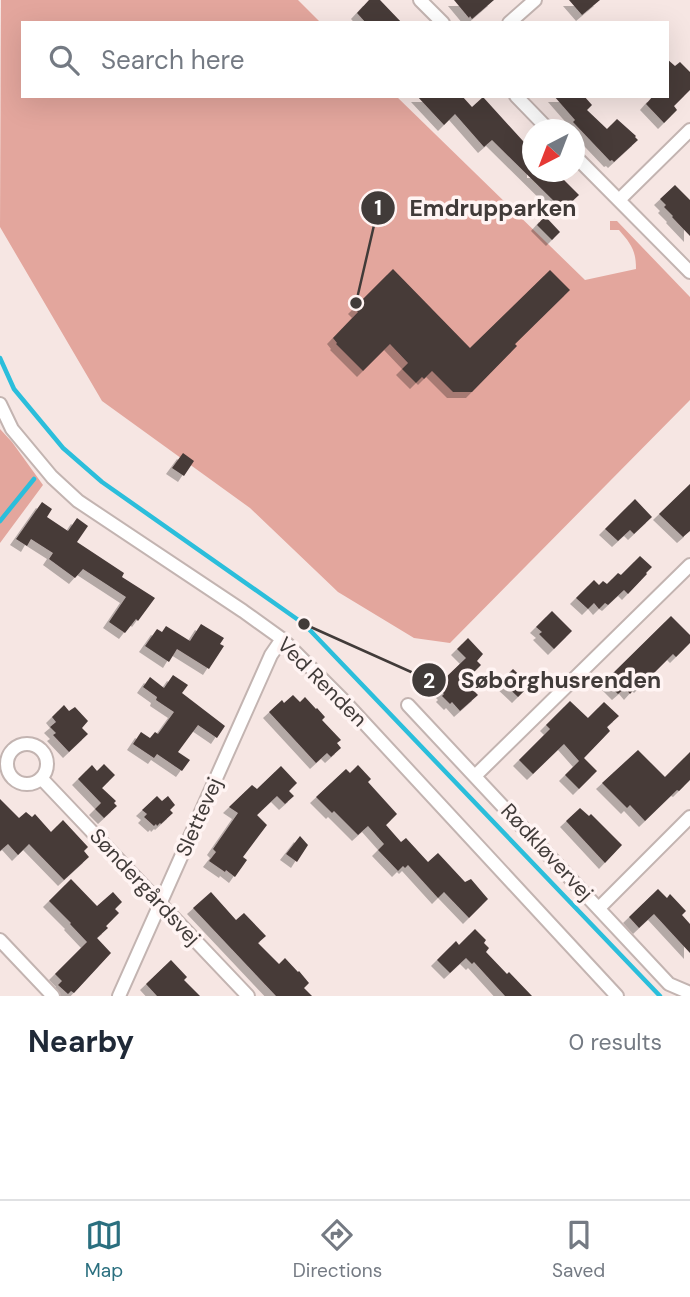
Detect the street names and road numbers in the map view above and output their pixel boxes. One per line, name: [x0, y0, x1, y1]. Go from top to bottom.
street label: Ved Renden: [271, 631, 373, 733]
street label: Slettevej: [169, 773, 229, 861]
street label: Rødkløvervej: [495, 797, 599, 907]
street label: Søndergårdsvej: [83, 822, 207, 952]

